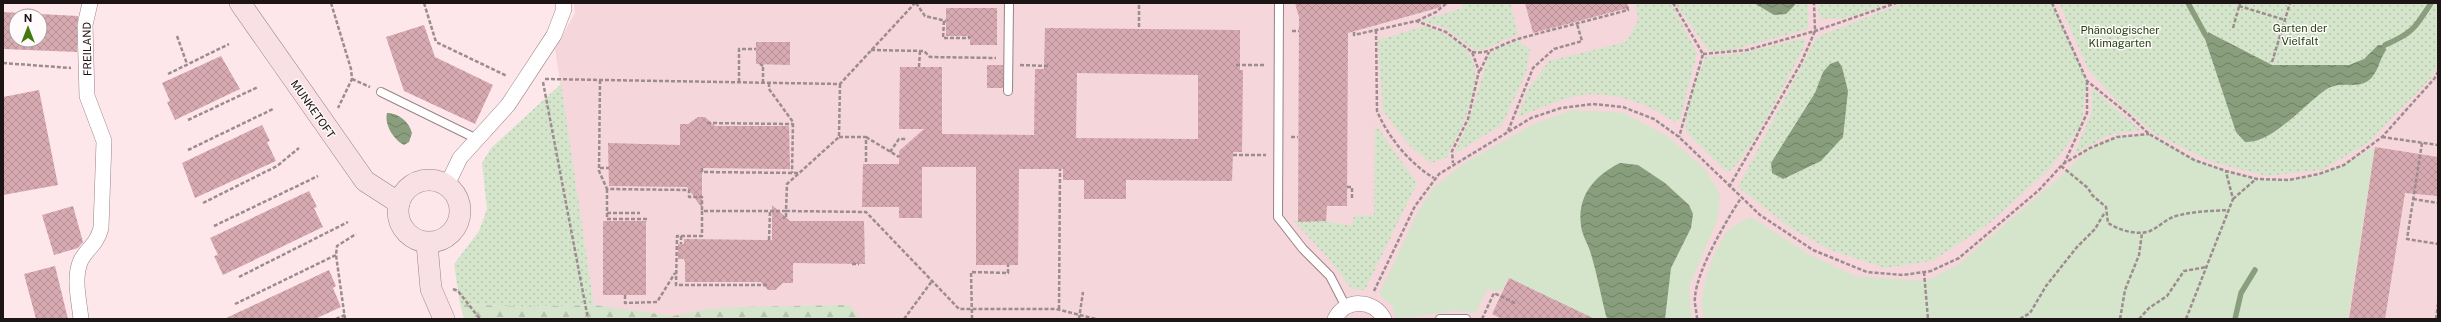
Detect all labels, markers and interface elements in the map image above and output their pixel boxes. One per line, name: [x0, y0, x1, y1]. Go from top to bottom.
north arrow: [8, 8, 48, 48]
text: N: [24, 12, 32, 24]
street label: FREILAND: [81, 21, 93, 76]
park label: Garten der Vielfalt: [2273, 22, 2327, 47]
park label: Phänologischer Klimagarten: [2080, 24, 2160, 49]
street label: MUNKETOFT: [289, 78, 338, 141]

